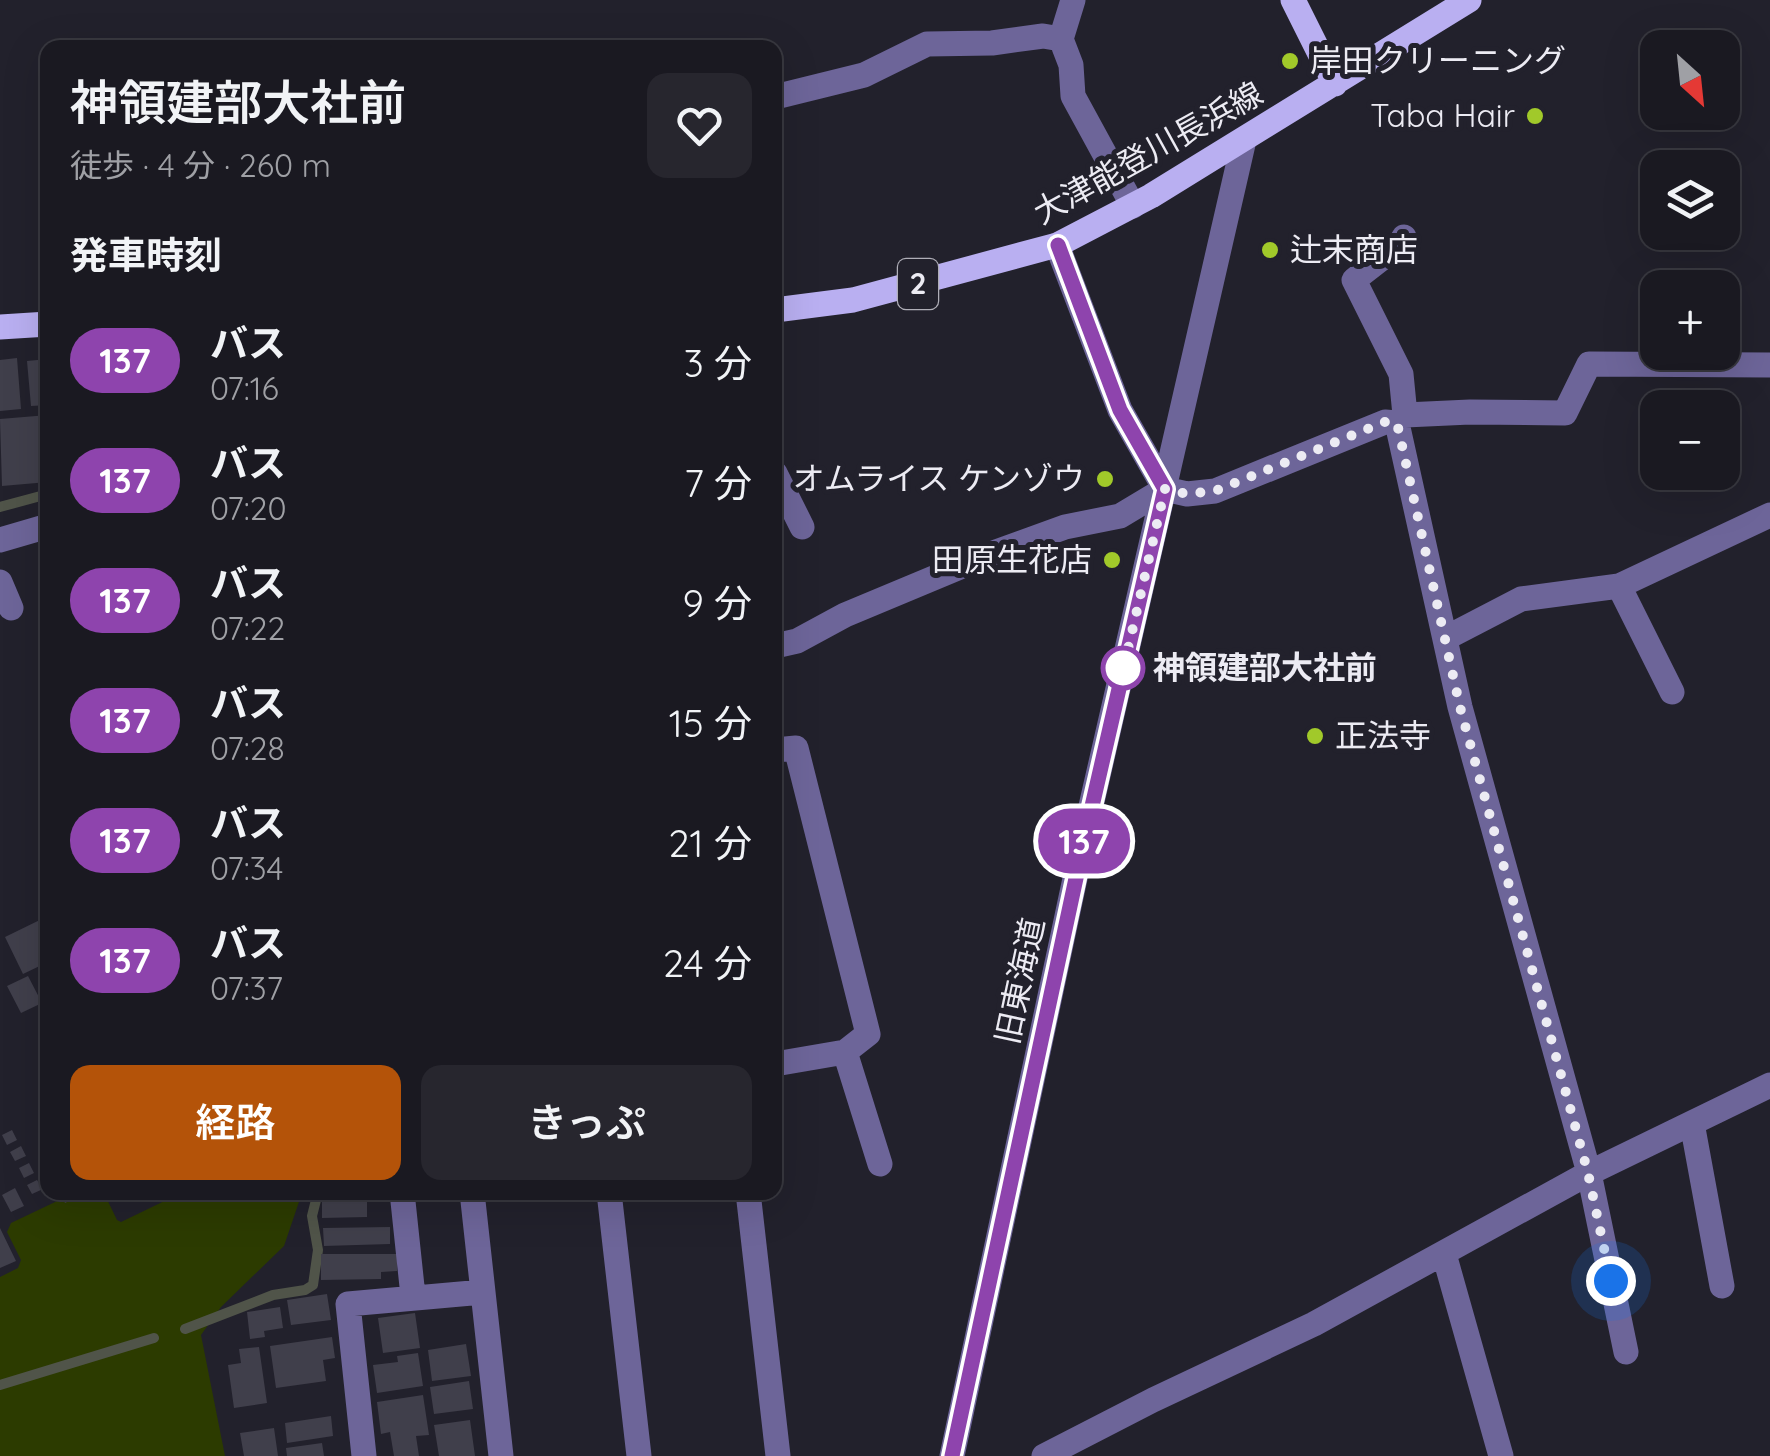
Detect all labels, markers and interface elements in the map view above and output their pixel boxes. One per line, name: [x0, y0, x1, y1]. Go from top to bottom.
north arrow: [1640, 30, 1740, 130]
map controls: [1640, 30, 1740, 490]
place label: 岸田クリーニング: [1310, 40, 1566, 80]
marker: 岸田クリーニング: [1279, 50, 1301, 72]
text: 神領建部大社前: [70, 72, 406, 132]
button: heart: [647, 73, 752, 178]
street label: 大津能登川長浜線: [1026, 73, 1269, 232]
place label: Taba Hair: [1370, 95, 1515, 135]
marker: Taba Hair: [1524, 105, 1546, 127]
text: 徒歩 · 4 分 · 260 m: [70, 145, 331, 185]
button: layers: [1640, 150, 1740, 250]
place label: 辻末商店: [1290, 229, 1418, 269]
text: 発車時刻: [70, 231, 222, 279]
marker: 辻末商店: [1259, 239, 1281, 261]
road number: 2: [898, 259, 938, 309]
button: +: [1640, 270, 1740, 370]
text: バス: [210, 319, 286, 367]
text: 137: [99, 338, 151, 382]
text: 3 分: [684, 339, 752, 387]
text: 07:16: [210, 368, 279, 408]
button: −: [1640, 390, 1740, 490]
text: バス: [210, 439, 286, 487]
text: 137: [99, 458, 151, 502]
place label: オムライス ケンゾウ: [793, 458, 1085, 498]
text: 7 分: [684, 459, 752, 507]
marker: オムライス ケンゾウ: [1094, 468, 1116, 490]
text: 07:20: [210, 488, 286, 528]
place label: 田原生花店: [932, 539, 1092, 579]
marker: 田原生花店: [1101, 549, 1123, 571]
text: バス: [210, 559, 286, 607]
text: 137: [99, 578, 151, 622]
text: 9 分: [682, 579, 752, 627]
text: 07:22: [210, 608, 285, 648]
marker: 神領建部大社前: [1102, 647, 1144, 689]
place label: 神領建部大社前: [1153, 647, 1377, 687]
text: バス: [210, 679, 286, 727]
text: 137: [99, 698, 151, 742]
text: 15 分: [669, 699, 752, 747]
place label: 正法寺: [1335, 715, 1431, 755]
marker: 正法寺: [1304, 725, 1326, 747]
text: 07:28: [210, 728, 285, 768]
text: バス: [210, 799, 286, 847]
line badge: 137: [1026, 808, 1142, 874]
text: 137: [99, 818, 151, 862]
text: 21 分: [669, 819, 752, 867]
text: 137: [1058, 819, 1110, 863]
text: 07:34: [210, 848, 283, 888]
street label: 旧東海道: [986, 914, 1052, 1048]
text: バス: [210, 919, 286, 967]
text: 137: [99, 938, 151, 982]
text: 24 分: [663, 939, 752, 987]
text: 07:37: [210, 968, 283, 1008]
button: 経路: [70, 1065, 401, 1180]
button: きっぷ: [421, 1065, 752, 1180]
your location: [1586, 1256, 1636, 1306]

